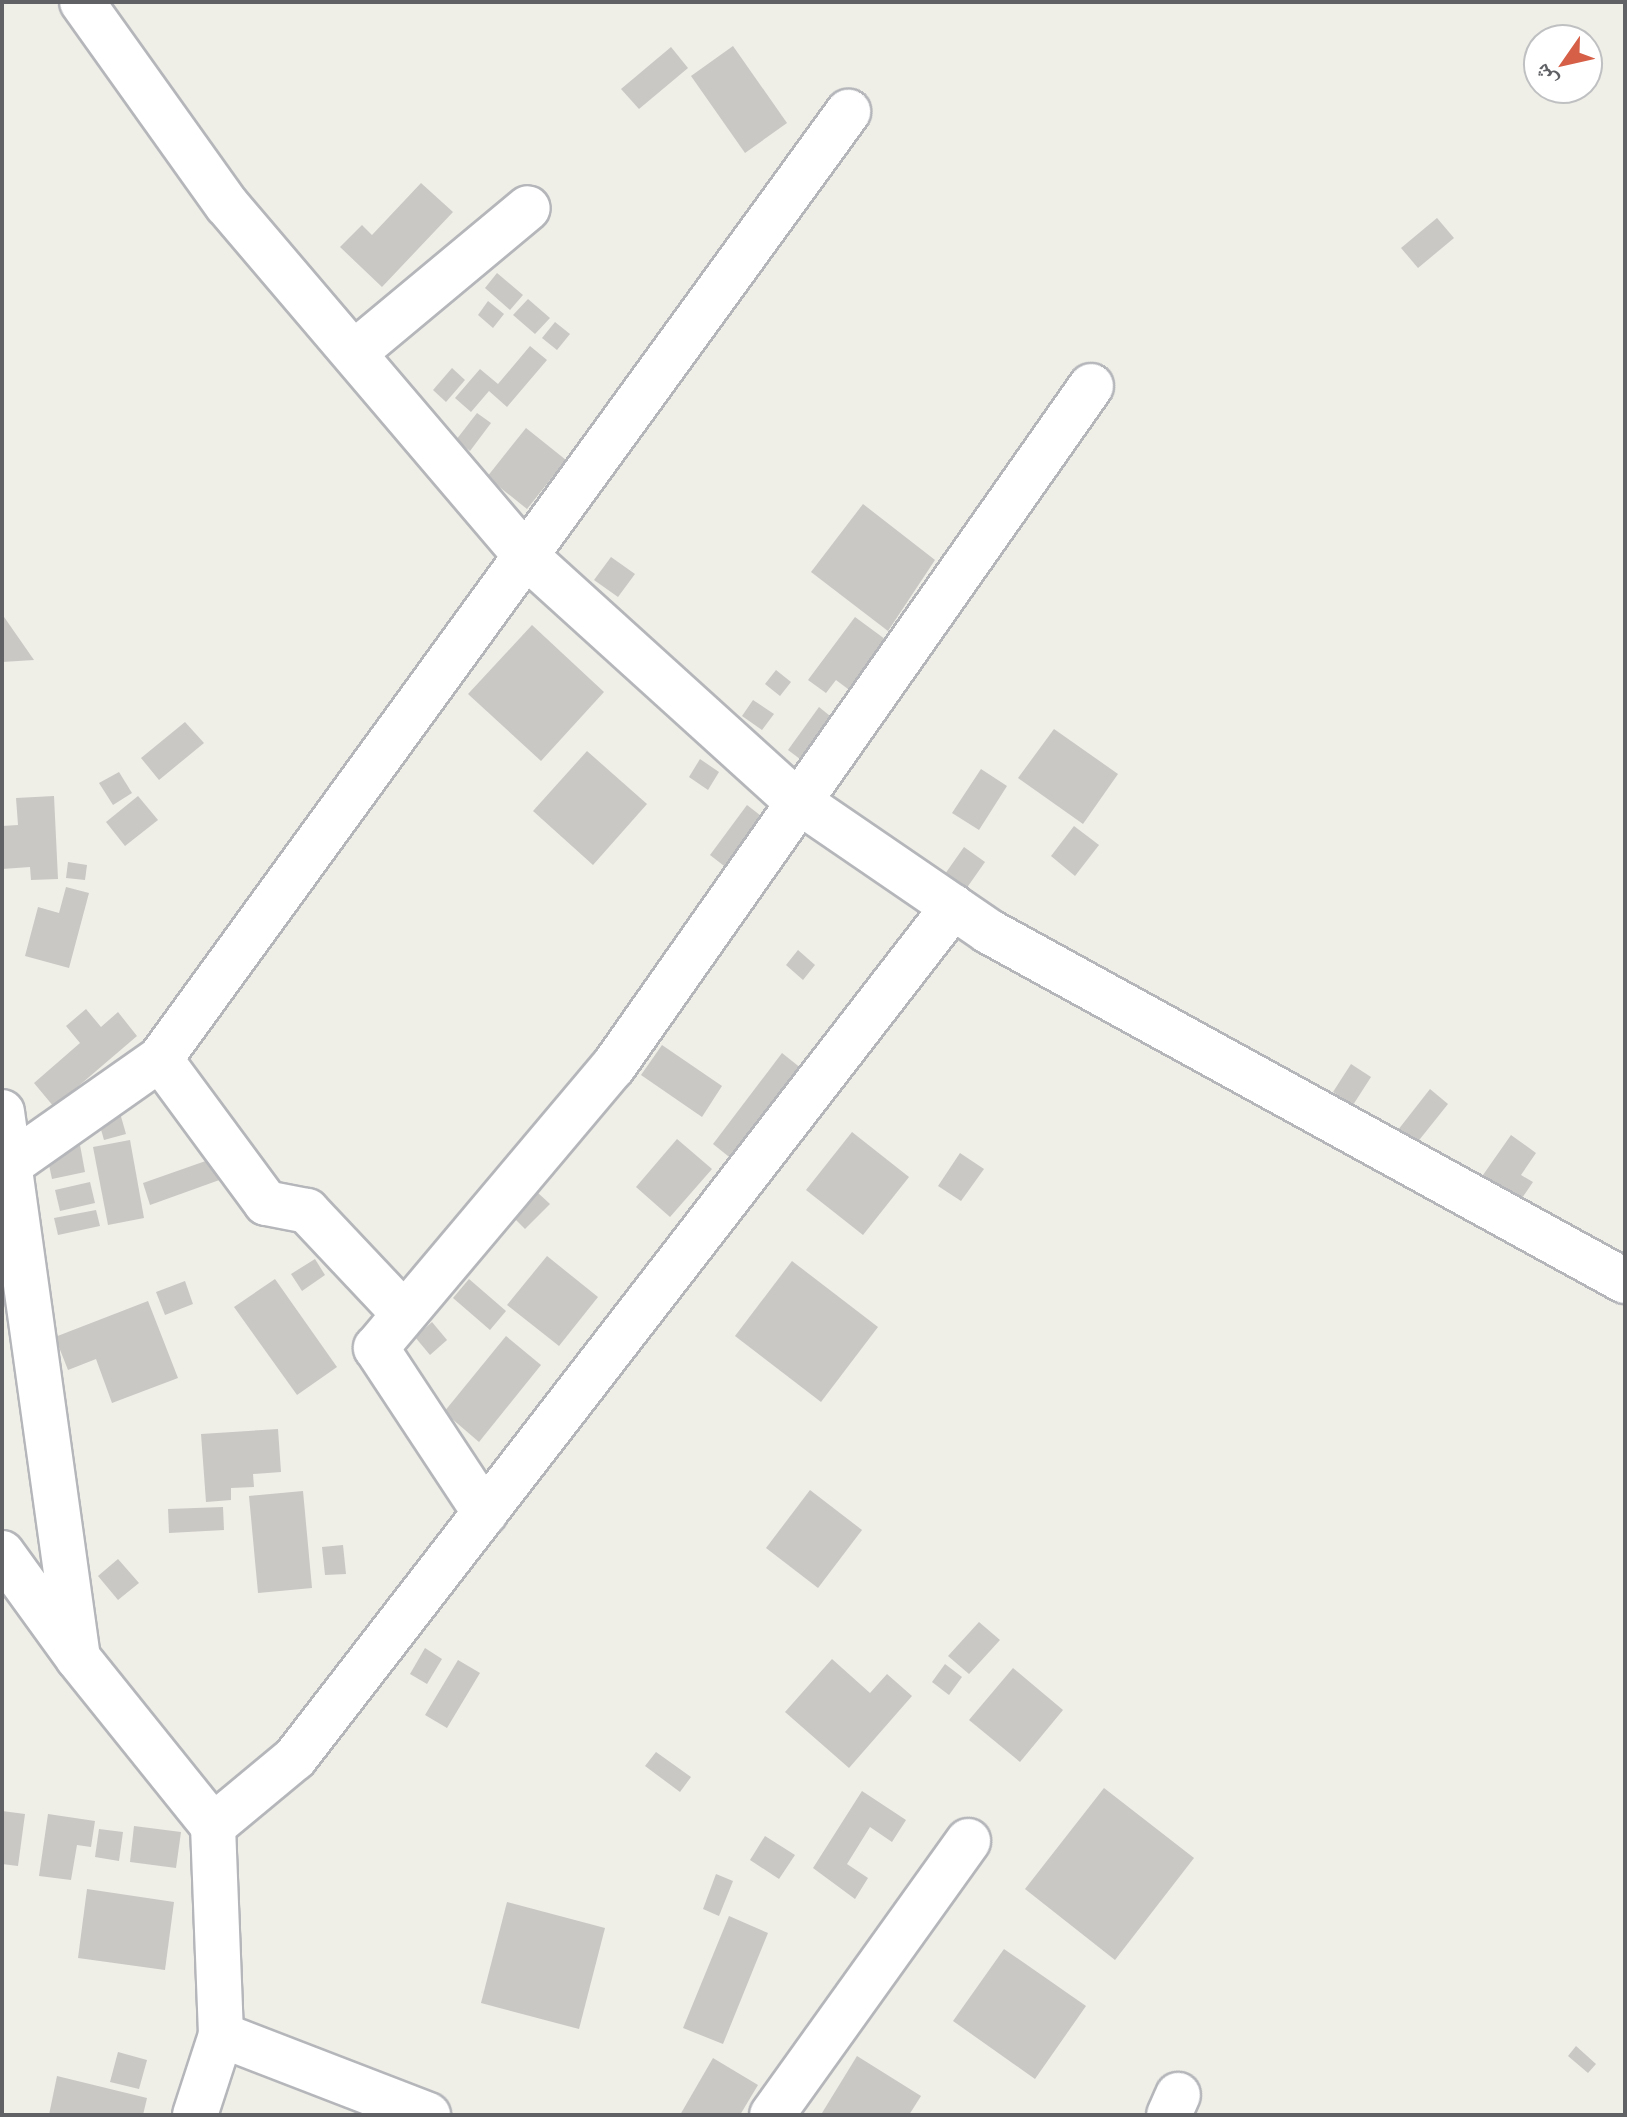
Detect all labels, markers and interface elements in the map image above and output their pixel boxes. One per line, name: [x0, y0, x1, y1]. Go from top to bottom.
north arrow: [1523, 24, 1603, 104]
text: ش: [1527, 59, 1563, 94]

